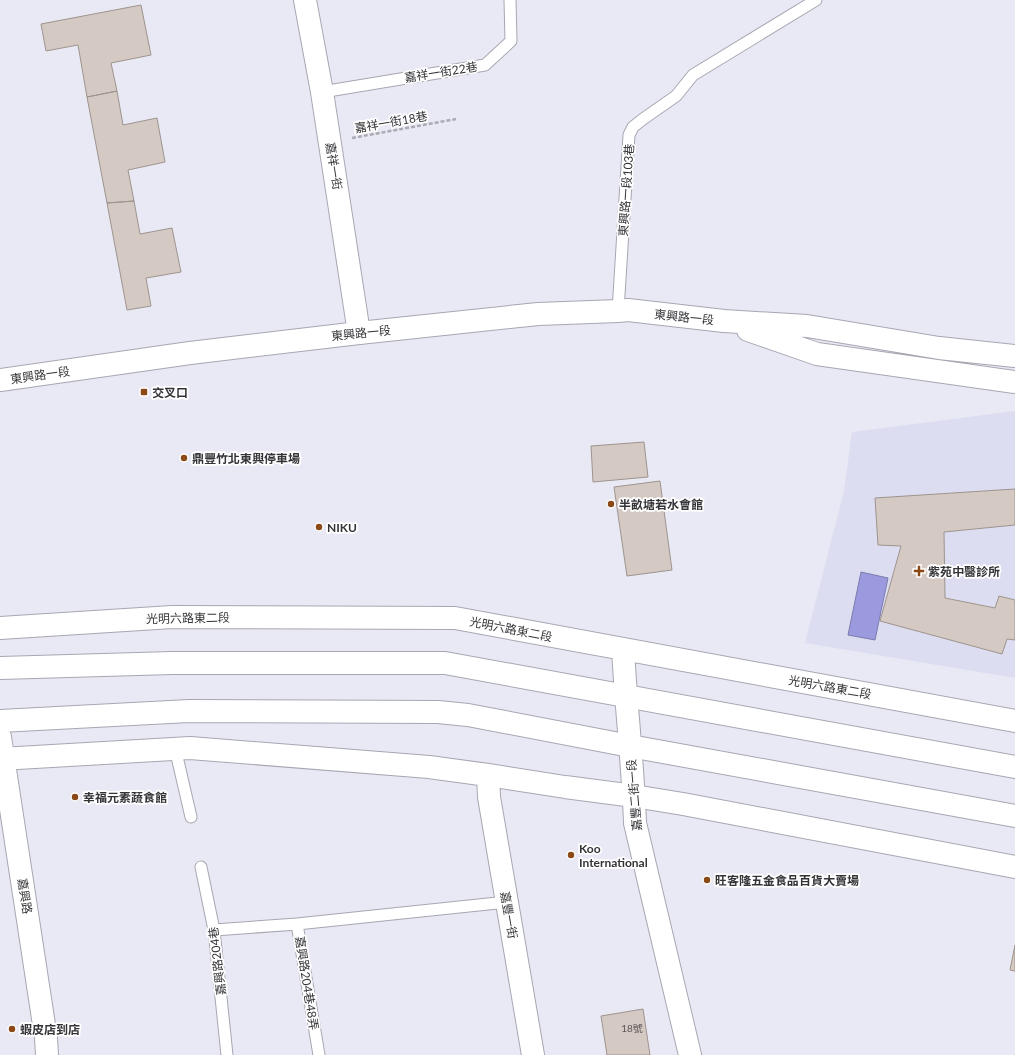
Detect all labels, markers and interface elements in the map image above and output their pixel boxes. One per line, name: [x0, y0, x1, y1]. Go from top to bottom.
street label: 嘉祥一街22巷: [403, 59, 479, 85]
street label: 嘉祥一街18巷: [353, 108, 429, 136]
street label: 嘉祥一街: [323, 141, 345, 191]
street label: 東興路一段103巷: [615, 143, 637, 237]
street label: 東興路一段: [653, 306, 715, 328]
street label: 東興路一段: [330, 322, 392, 344]
street label: 東興路一段: [9, 363, 71, 387]
place label: 交叉口: [152, 385, 188, 400]
marker: 交叉口: [139, 387, 149, 397]
place label: 鼎豐竹北東興停車場: [192, 451, 300, 466]
marker: 鼎豐竹北東興停車場: [179, 453, 189, 463]
place label: 半畝塘若水會館: [619, 497, 703, 512]
marker: 半畝塘若水會館: [606, 499, 616, 509]
place label: NIKU: [327, 520, 357, 535]
marker: NIKU: [314, 522, 324, 532]
place label: 紫苑中醫診所: [928, 564, 1000, 579]
marker: 紫苑中醫診所: [913, 565, 925, 577]
street label: 光明六路東二段: [146, 610, 230, 626]
street label: 光明六路東二段: [468, 614, 554, 644]
street label: 光明六路東二段: [787, 672, 873, 702]
street label: 嘉豐二街一段: [623, 758, 645, 832]
place label: 幸福元素蔬食館: [83, 790, 167, 805]
marker: 幸福元素蔬食館: [70, 792, 80, 802]
place label: Koo International: [579, 841, 648, 870]
marker: Koo International: [566, 850, 576, 860]
place label: 旺客隆五金食品百貨大賣場: [715, 873, 859, 888]
marker: 旺客隆五金食品百貨大賣場: [702, 875, 712, 885]
street label: 嘉興路: [15, 877, 35, 915]
street label: 嘉豐一街: [497, 890, 521, 940]
street label: 嘉興路204巷: [205, 926, 229, 996]
street label: 嘉興路204巷48弄: [292, 935, 322, 1031]
place label: 蝦皮店到店: [20, 1022, 80, 1037]
house number: 18號: [621, 1022, 643, 1034]
marker: 蝦皮店到店: [7, 1024, 17, 1034]

